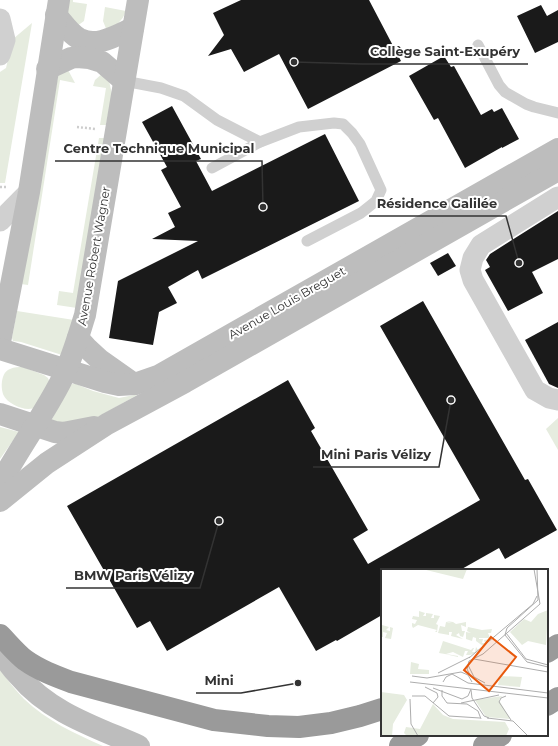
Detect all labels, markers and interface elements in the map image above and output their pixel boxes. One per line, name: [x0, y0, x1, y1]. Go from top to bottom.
callout: Collège Saint-Exupéry: [362, 39, 528, 64]
text: Collège Saint-Exupéry: [370, 43, 520, 59]
callout: Centre Technique Municipal: [55, 136, 262, 161]
text: Centre Technique Municipal: [64, 140, 254, 156]
street label: Avenue Robert Wagner: [74, 185, 113, 327]
callout: Résidence Galilée: [369, 191, 506, 216]
text: Résidence Galilée: [377, 195, 497, 211]
street label: Avenue Louis Breguet: [226, 263, 348, 342]
callout: Mini Paris Vélizy: [313, 442, 439, 467]
text: Mini Paris Vélizy: [321, 446, 431, 462]
callout: BMW Paris Vélizy: [66, 563, 200, 588]
text: BMW Paris Vélizy: [74, 567, 192, 583]
inset map: [381, 569, 548, 736]
callout: Mini: [196, 668, 241, 693]
text: Mini: [204, 672, 234, 688]

